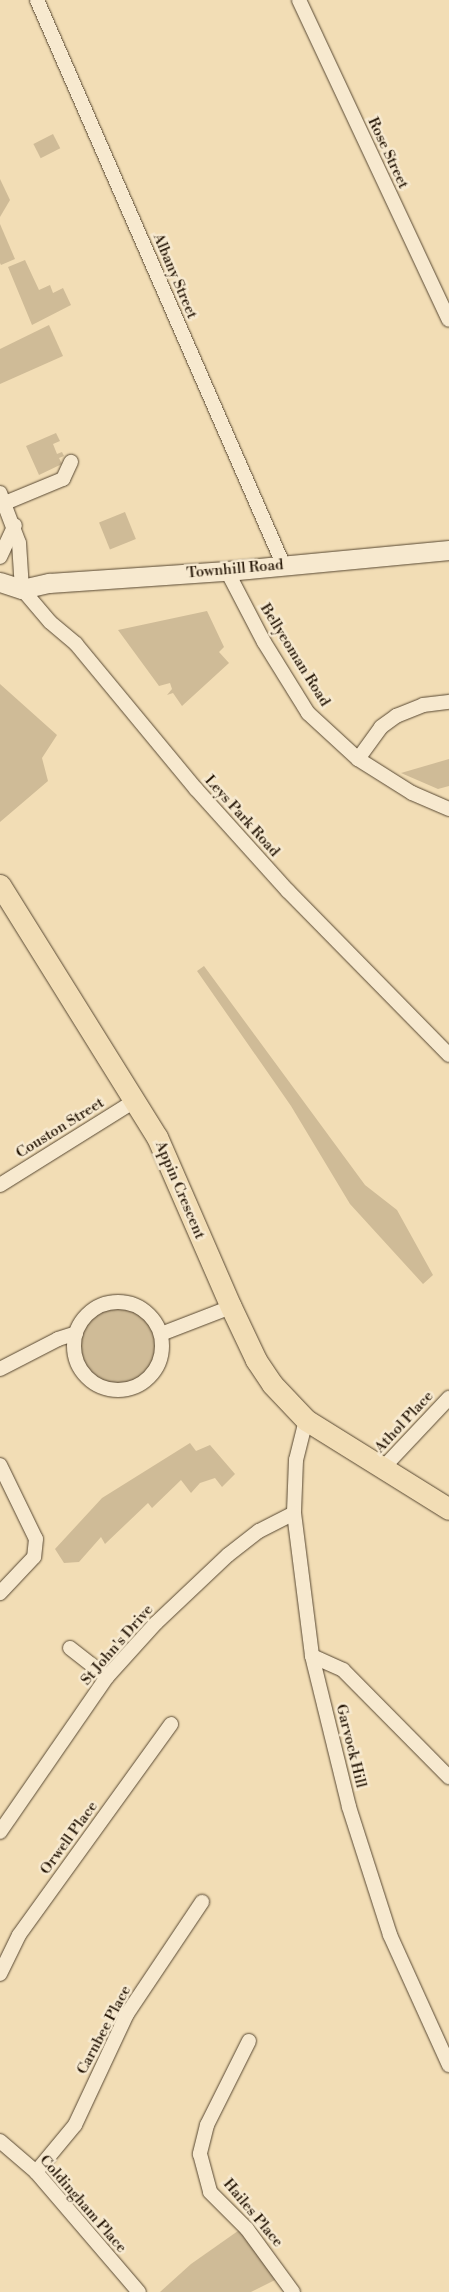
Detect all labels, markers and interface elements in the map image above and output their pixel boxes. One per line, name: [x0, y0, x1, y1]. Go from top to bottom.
street label: Rose Street: [364, 114, 412, 192]
street label: Albany Street: [149, 231, 201, 321]
street label: Townhill Road: [186, 556, 284, 582]
street label: Bellyeoman Road: [256, 600, 334, 710]
street label: Leys Park Road: [201, 772, 283, 860]
street label: Couston Street: [13, 1094, 107, 1162]
street label: Appin Crescent: [151, 1138, 209, 1242]
street label: Athol Place: [371, 1387, 437, 1457]
street label: St John's Drive: [77, 1601, 157, 1689]
street label: Garvock Hill: [332, 1702, 370, 1790]
street label: Orwell Place: [36, 1798, 102, 1878]
street label: Carnbee Place: [73, 1983, 135, 2077]
street label: Coldingham Place: [36, 2151, 130, 2257]
street label: Hailes Place: [219, 2175, 287, 2251]

